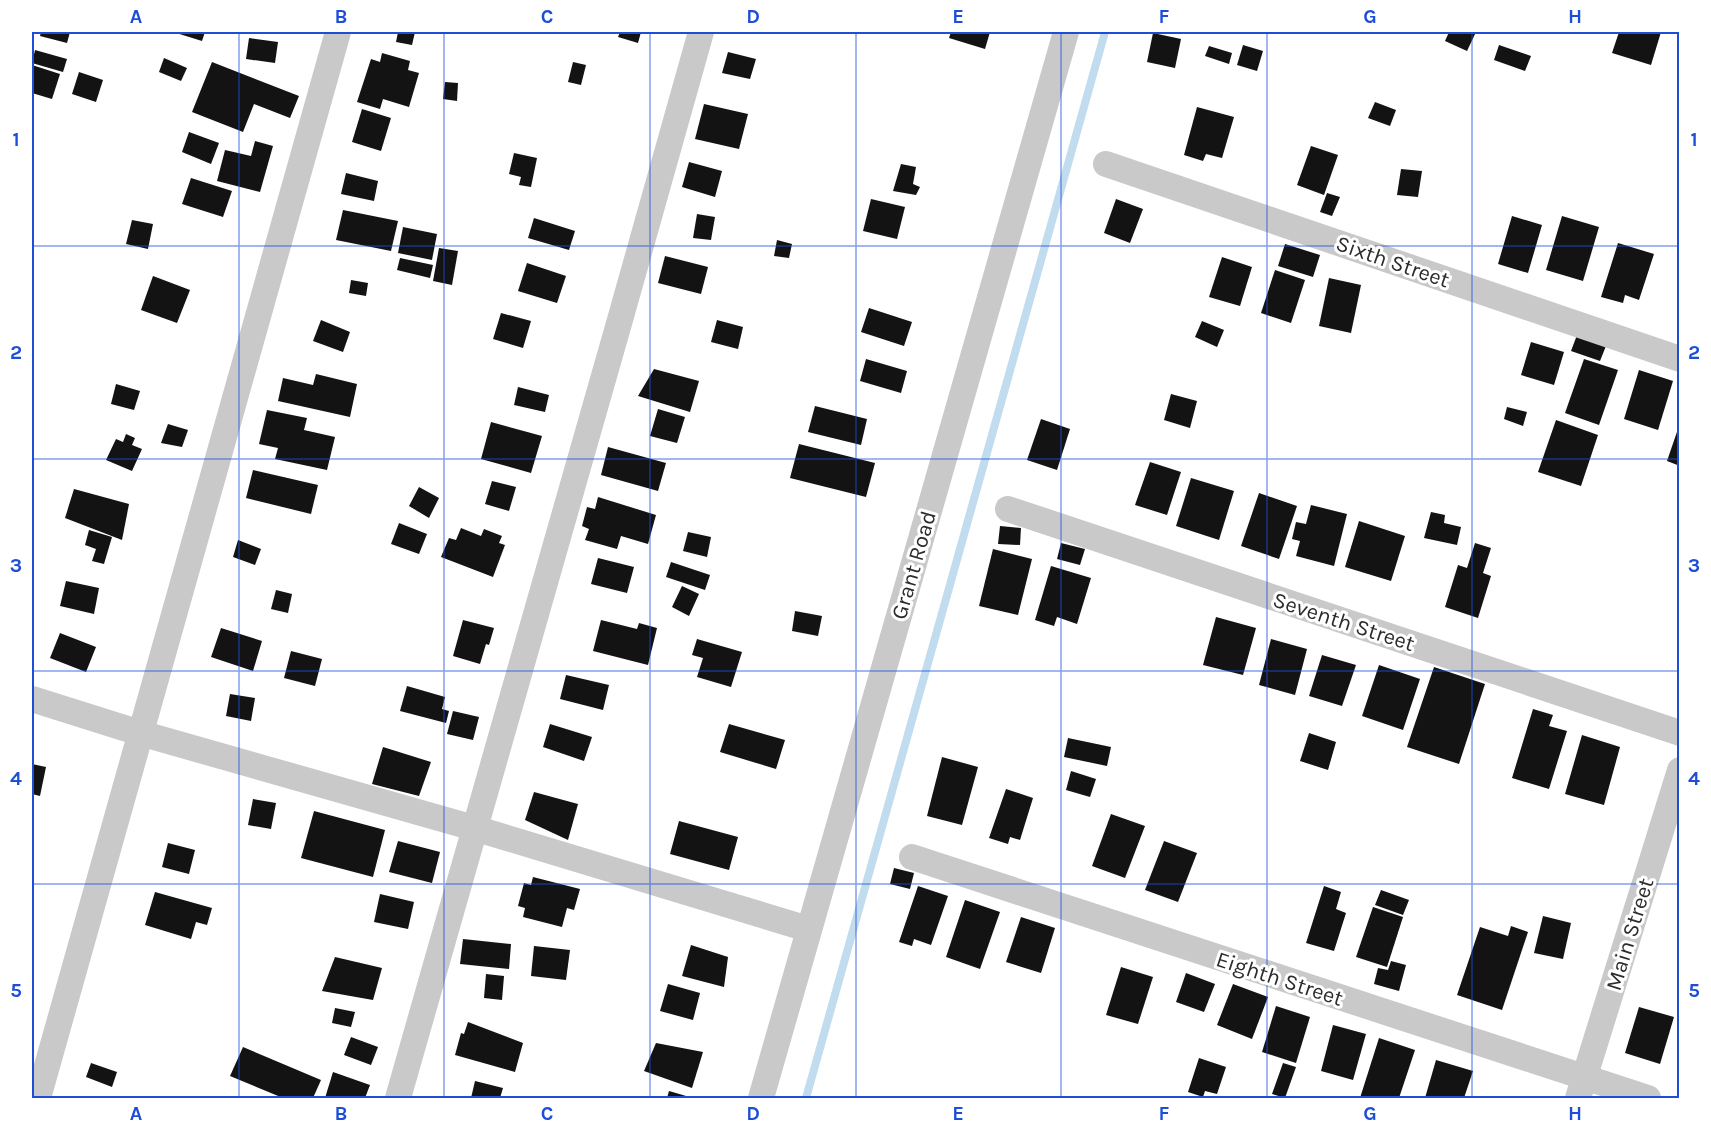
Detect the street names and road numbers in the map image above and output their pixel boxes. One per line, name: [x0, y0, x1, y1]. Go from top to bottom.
street label: Sixth Street: [1333, 230, 1453, 293]
street label: Grant Road: [886, 508, 942, 623]
street label: Seventh Street: [1270, 587, 1418, 657]
street label: Main Street: [1601, 875, 1659, 994]
street label: Eighth Street: [1213, 946, 1346, 1012]

